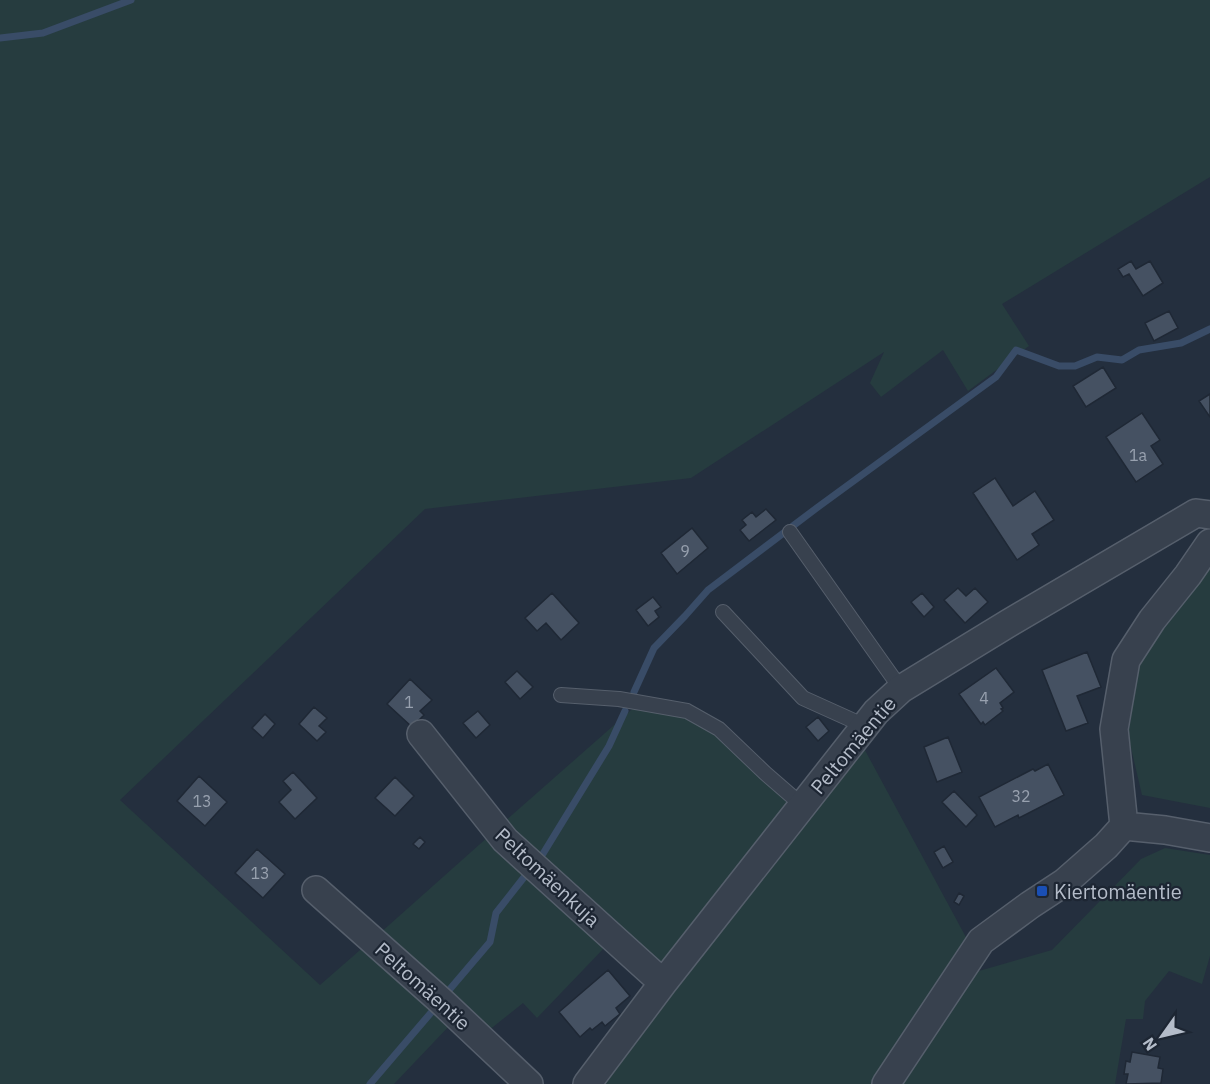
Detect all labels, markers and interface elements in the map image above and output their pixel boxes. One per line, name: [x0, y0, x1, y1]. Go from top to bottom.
house number: 1a: [1129, 445, 1148, 465]
house number: 9: [680, 541, 690, 561]
house number: 4: [979, 688, 989, 708]
street label: Peltomäentie: [804, 690, 902, 800]
house number: 1: [404, 692, 414, 712]
house number: 32: [1011, 786, 1031, 806]
house number: 13: [192, 791, 212, 811]
street label: Peltomäenkuja: [490, 821, 606, 933]
house number: 13: [250, 863, 270, 883]
place label: Kiertomäentie: [1054, 878, 1182, 905]
marker: Kiertomäentie: [1035, 884, 1049, 898]
street label: Peltomäentie: [369, 936, 477, 1036]
north arrow: [1132, 1006, 1192, 1066]
text: N: [1138, 1034, 1161, 1055]

